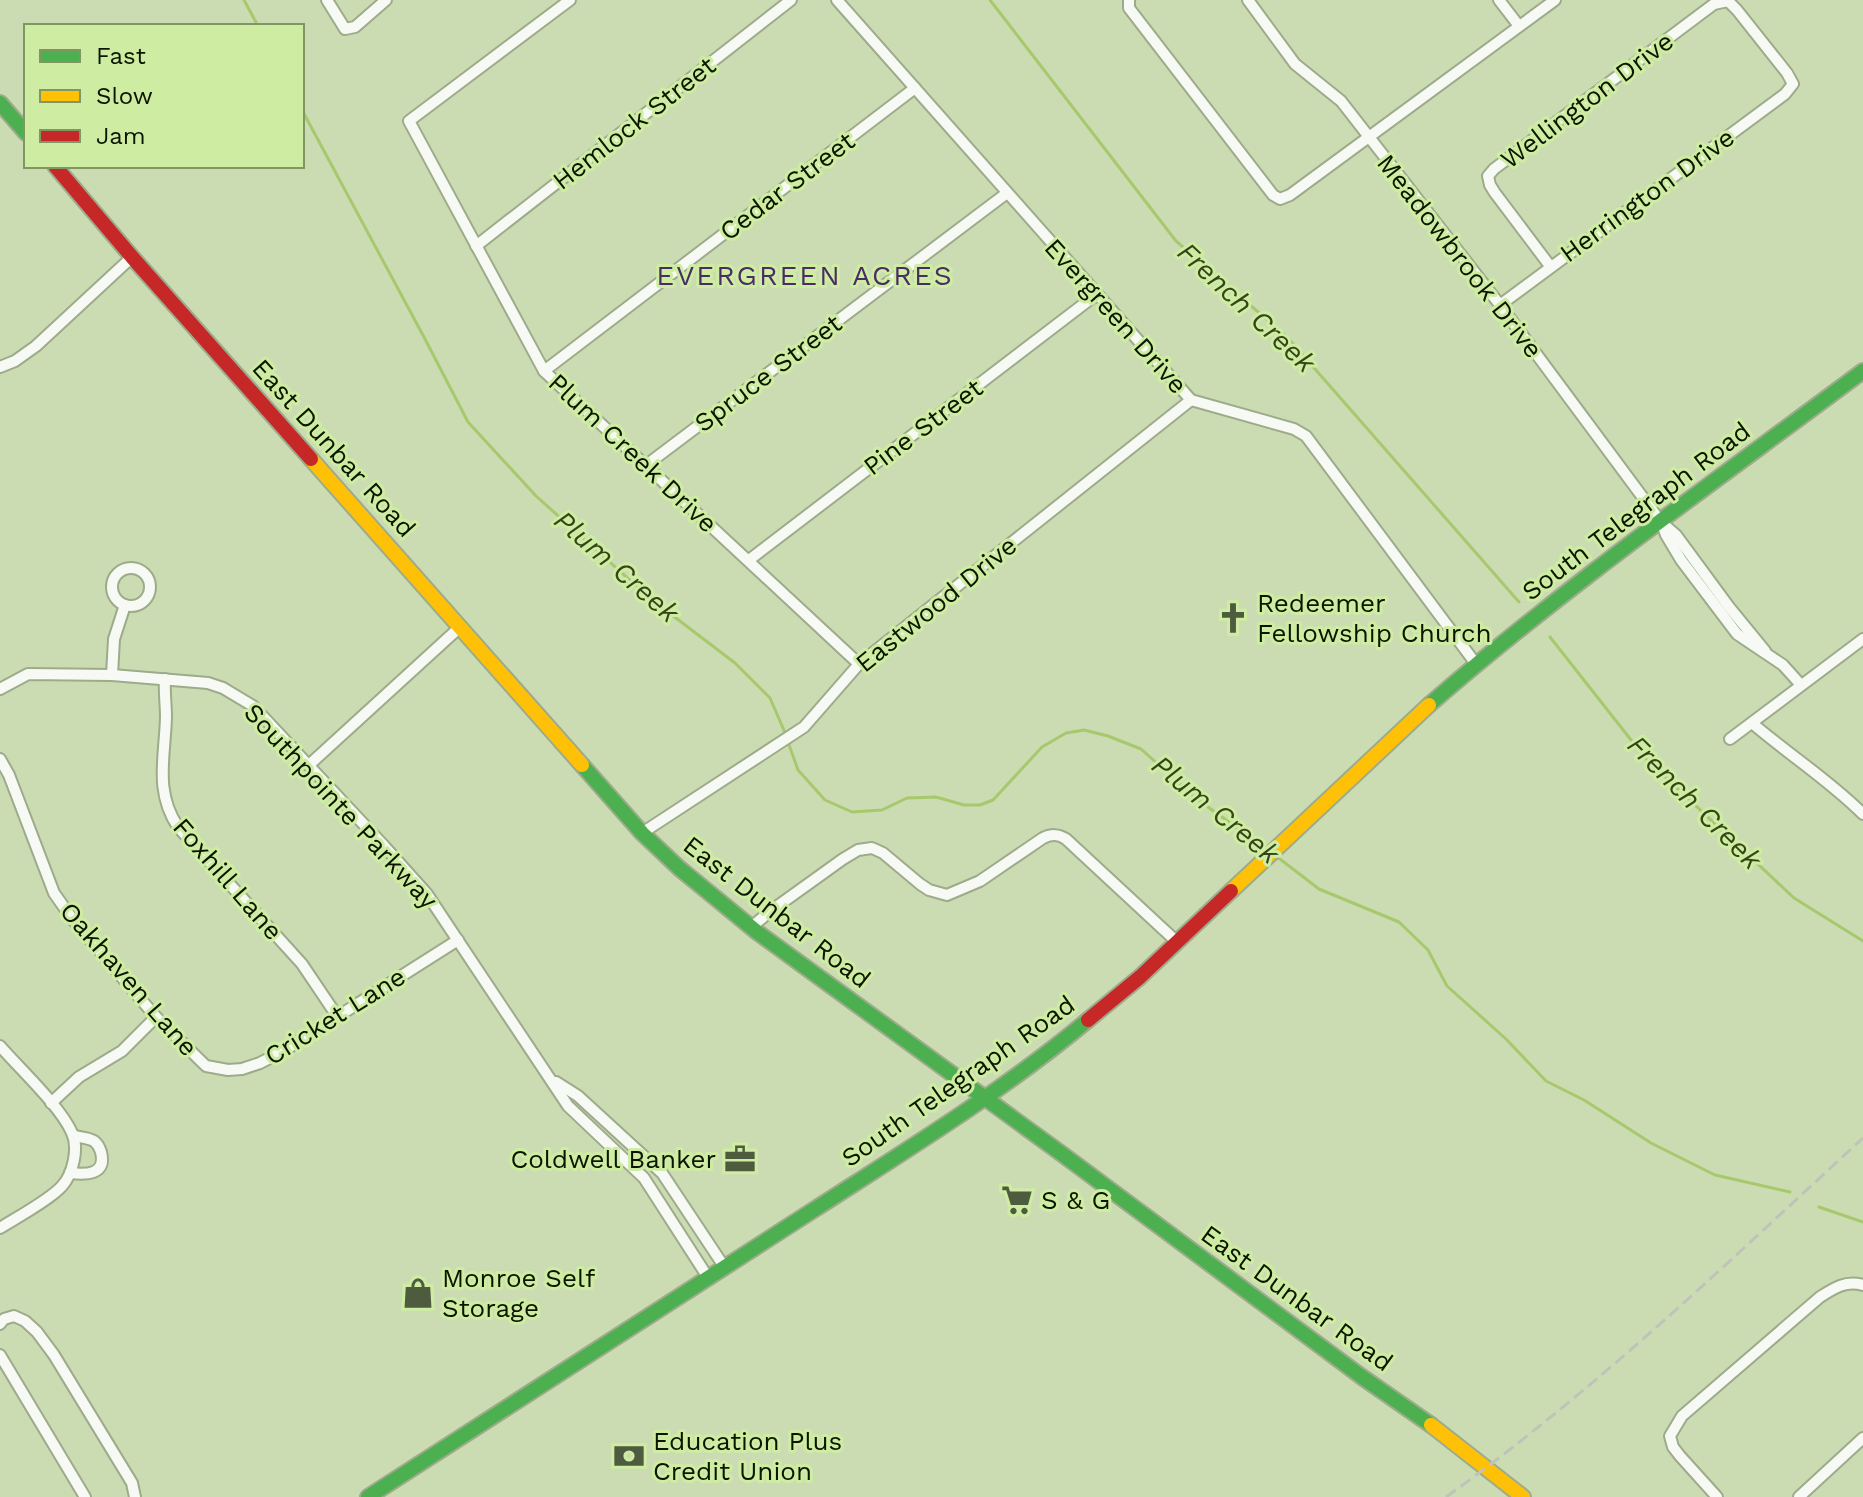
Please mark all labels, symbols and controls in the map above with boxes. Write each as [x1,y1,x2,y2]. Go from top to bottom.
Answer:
legend [24,24,304,168]
street label: Wellington Drive [1495,25,1679,175]
text: Fast [96,42,146,70]
street label: Hemlock Street [547,50,721,196]
text: Slow [96,82,153,110]
text: Jam [96,122,146,150]
street label: Herrington Drive [1554,122,1740,268]
street label: Cedar Street [714,126,860,246]
street label: Meadowbrook Drive [1371,148,1549,364]
street label: Evergreen Drive [1039,232,1193,400]
water label: French Creek [1171,235,1323,380]
district label: EVERGREEN ACRES [656,259,954,292]
street label: Spruce Street [689,308,847,438]
street label: East Dunbar Road [246,353,422,543]
street label: Plum Creek Drive [543,367,723,539]
street label: Pine Street [858,373,988,481]
street label: South Telegraph Road [1516,415,1756,607]
water label: Plum Creek [548,503,686,630]
street label: Eastwood Drive [850,530,1022,678]
place label: Redeemer Fellowship Church [1257,588,1492,648]
church icon: Redeemer Fellowship Church [1216,601,1250,635]
street label: Southpointe Parkway [238,697,444,915]
water label: French Creek [1621,728,1769,877]
water label: Plum Creek [1145,748,1287,871]
street label: Foxhill Lane [167,812,289,946]
street label: East Dunbar Road [678,830,876,994]
street label: Oakhaven Lane [54,896,204,1062]
street label: Cricket Lane [259,961,411,1071]
street label: South Telegraph Road [836,989,1080,1173]
office icon: Coldwell Banker [723,1142,757,1176]
place label: Coldwell Banker [510,1144,716,1174]
supermarket icon: S & G [1000,1183,1034,1217]
place label: S & G [1041,1185,1110,1215]
street label: East Dunbar Road [1196,1219,1398,1377]
place label: Monroe Self Storage [442,1263,595,1323]
shop icon: Monroe Self Storage [401,1276,435,1310]
place label: Education Plus Credit Union [653,1426,842,1486]
bank icon: Education Plus Credit Union [612,1439,646,1473]

